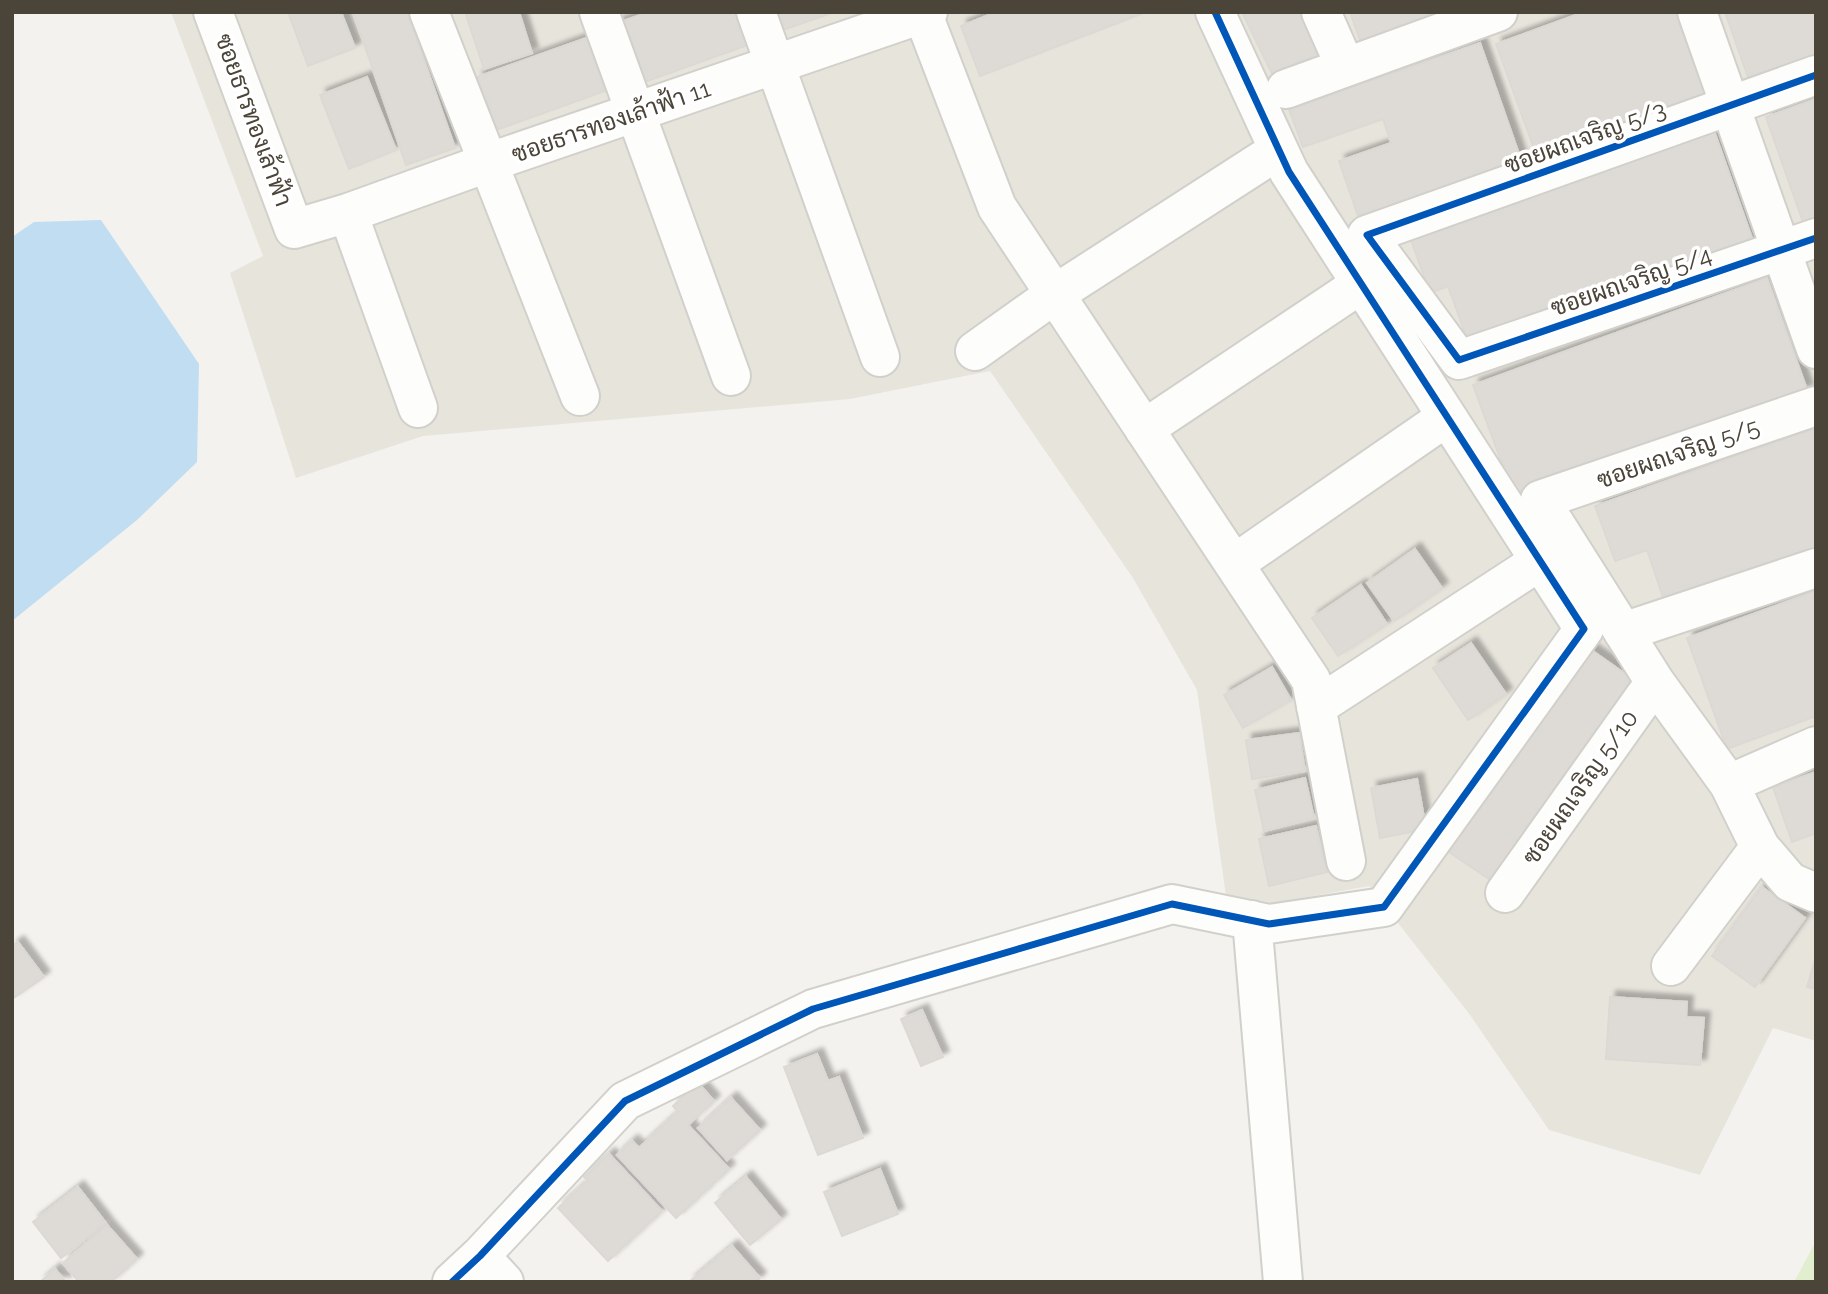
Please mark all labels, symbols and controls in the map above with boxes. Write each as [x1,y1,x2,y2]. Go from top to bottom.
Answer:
street label: ซอยธารทองเล้าฟ้า [209,30,299,210]
street label: ซอยธารทองเล้าฟ้า 11 [508,73,714,169]
street label: ซอยผถเจริญ 5/3 [1500,94,1670,180]
street label: ซอยผถเจริญ 5/4 [1547,240,1715,322]
street label: ซอยผถเจริญ 5/5 [1593,412,1763,494]
street label: ซอยผถเจริญ 5/10 [1516,704,1644,870]

